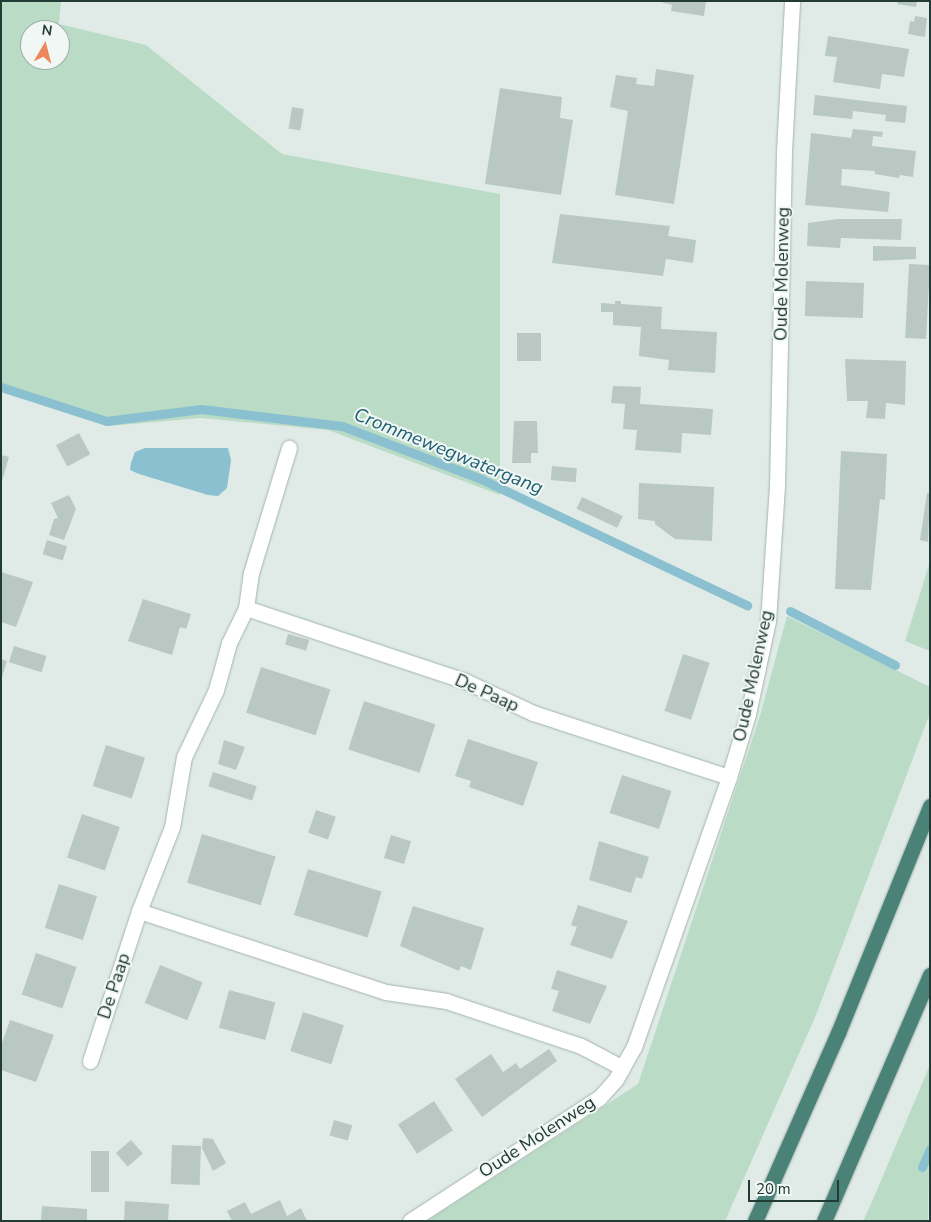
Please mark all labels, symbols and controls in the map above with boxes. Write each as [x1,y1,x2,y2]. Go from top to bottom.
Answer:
north arrow [20,20,70,70]
text: N [40,21,54,41]
street label: Oude Molenweg [770,207,794,341]
water label: Crommewegwatergang [350,404,546,500]
street label: Oude Molenweg [728,608,778,744]
street label: De Paap [452,669,522,717]
street label: De Paap [93,950,135,1022]
street label: Oude Molenweg [475,1091,599,1183]
scale bar [751,1170,842,1202]
text: 20 m [756,1179,791,1199]

